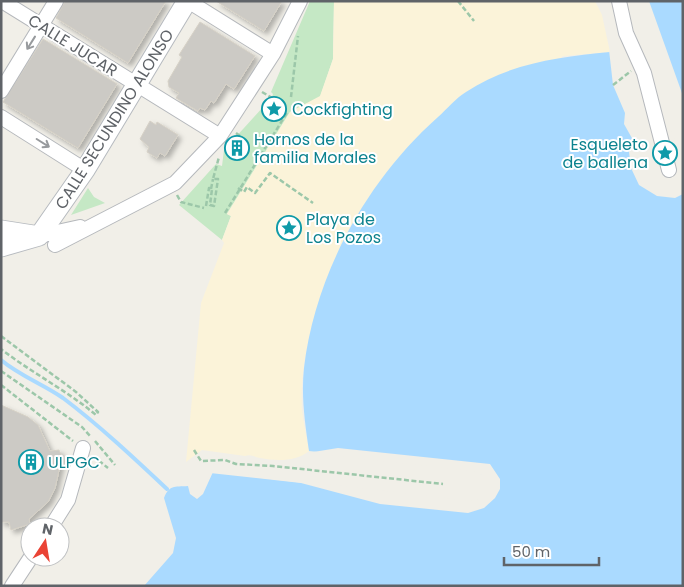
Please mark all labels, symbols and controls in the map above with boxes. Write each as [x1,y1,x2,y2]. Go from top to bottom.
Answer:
street label: CALLE JUCAR [24,9,122,82]
street label: CALLE SECUNDINO ALONSO [49,25,179,214]
one-way arrow [25,35,35,49]
place icon: Сockfighting [261,96,287,122]
place label: Сockfighting [292,98,393,121]
place label: Hornos de la familia Morales [254,128,376,169]
place label: Esqueleto de ballena [563,133,648,174]
building icon: Hornos de la familia Morales [224,135,250,161]
one-way arrow [35,139,49,149]
place icon: Esqueleto de ballena [652,140,678,166]
place label: Playa de Los Pozos [306,208,381,249]
place icon: Playa de Los Pozos [276,215,302,241]
building icon: ULPGC [18,449,44,475]
place label: ULPGC [48,451,100,474]
north arrow [20,517,70,567]
text: N [40,518,55,540]
scale bar [504,534,599,566]
text: 50 m [512,541,550,562]

